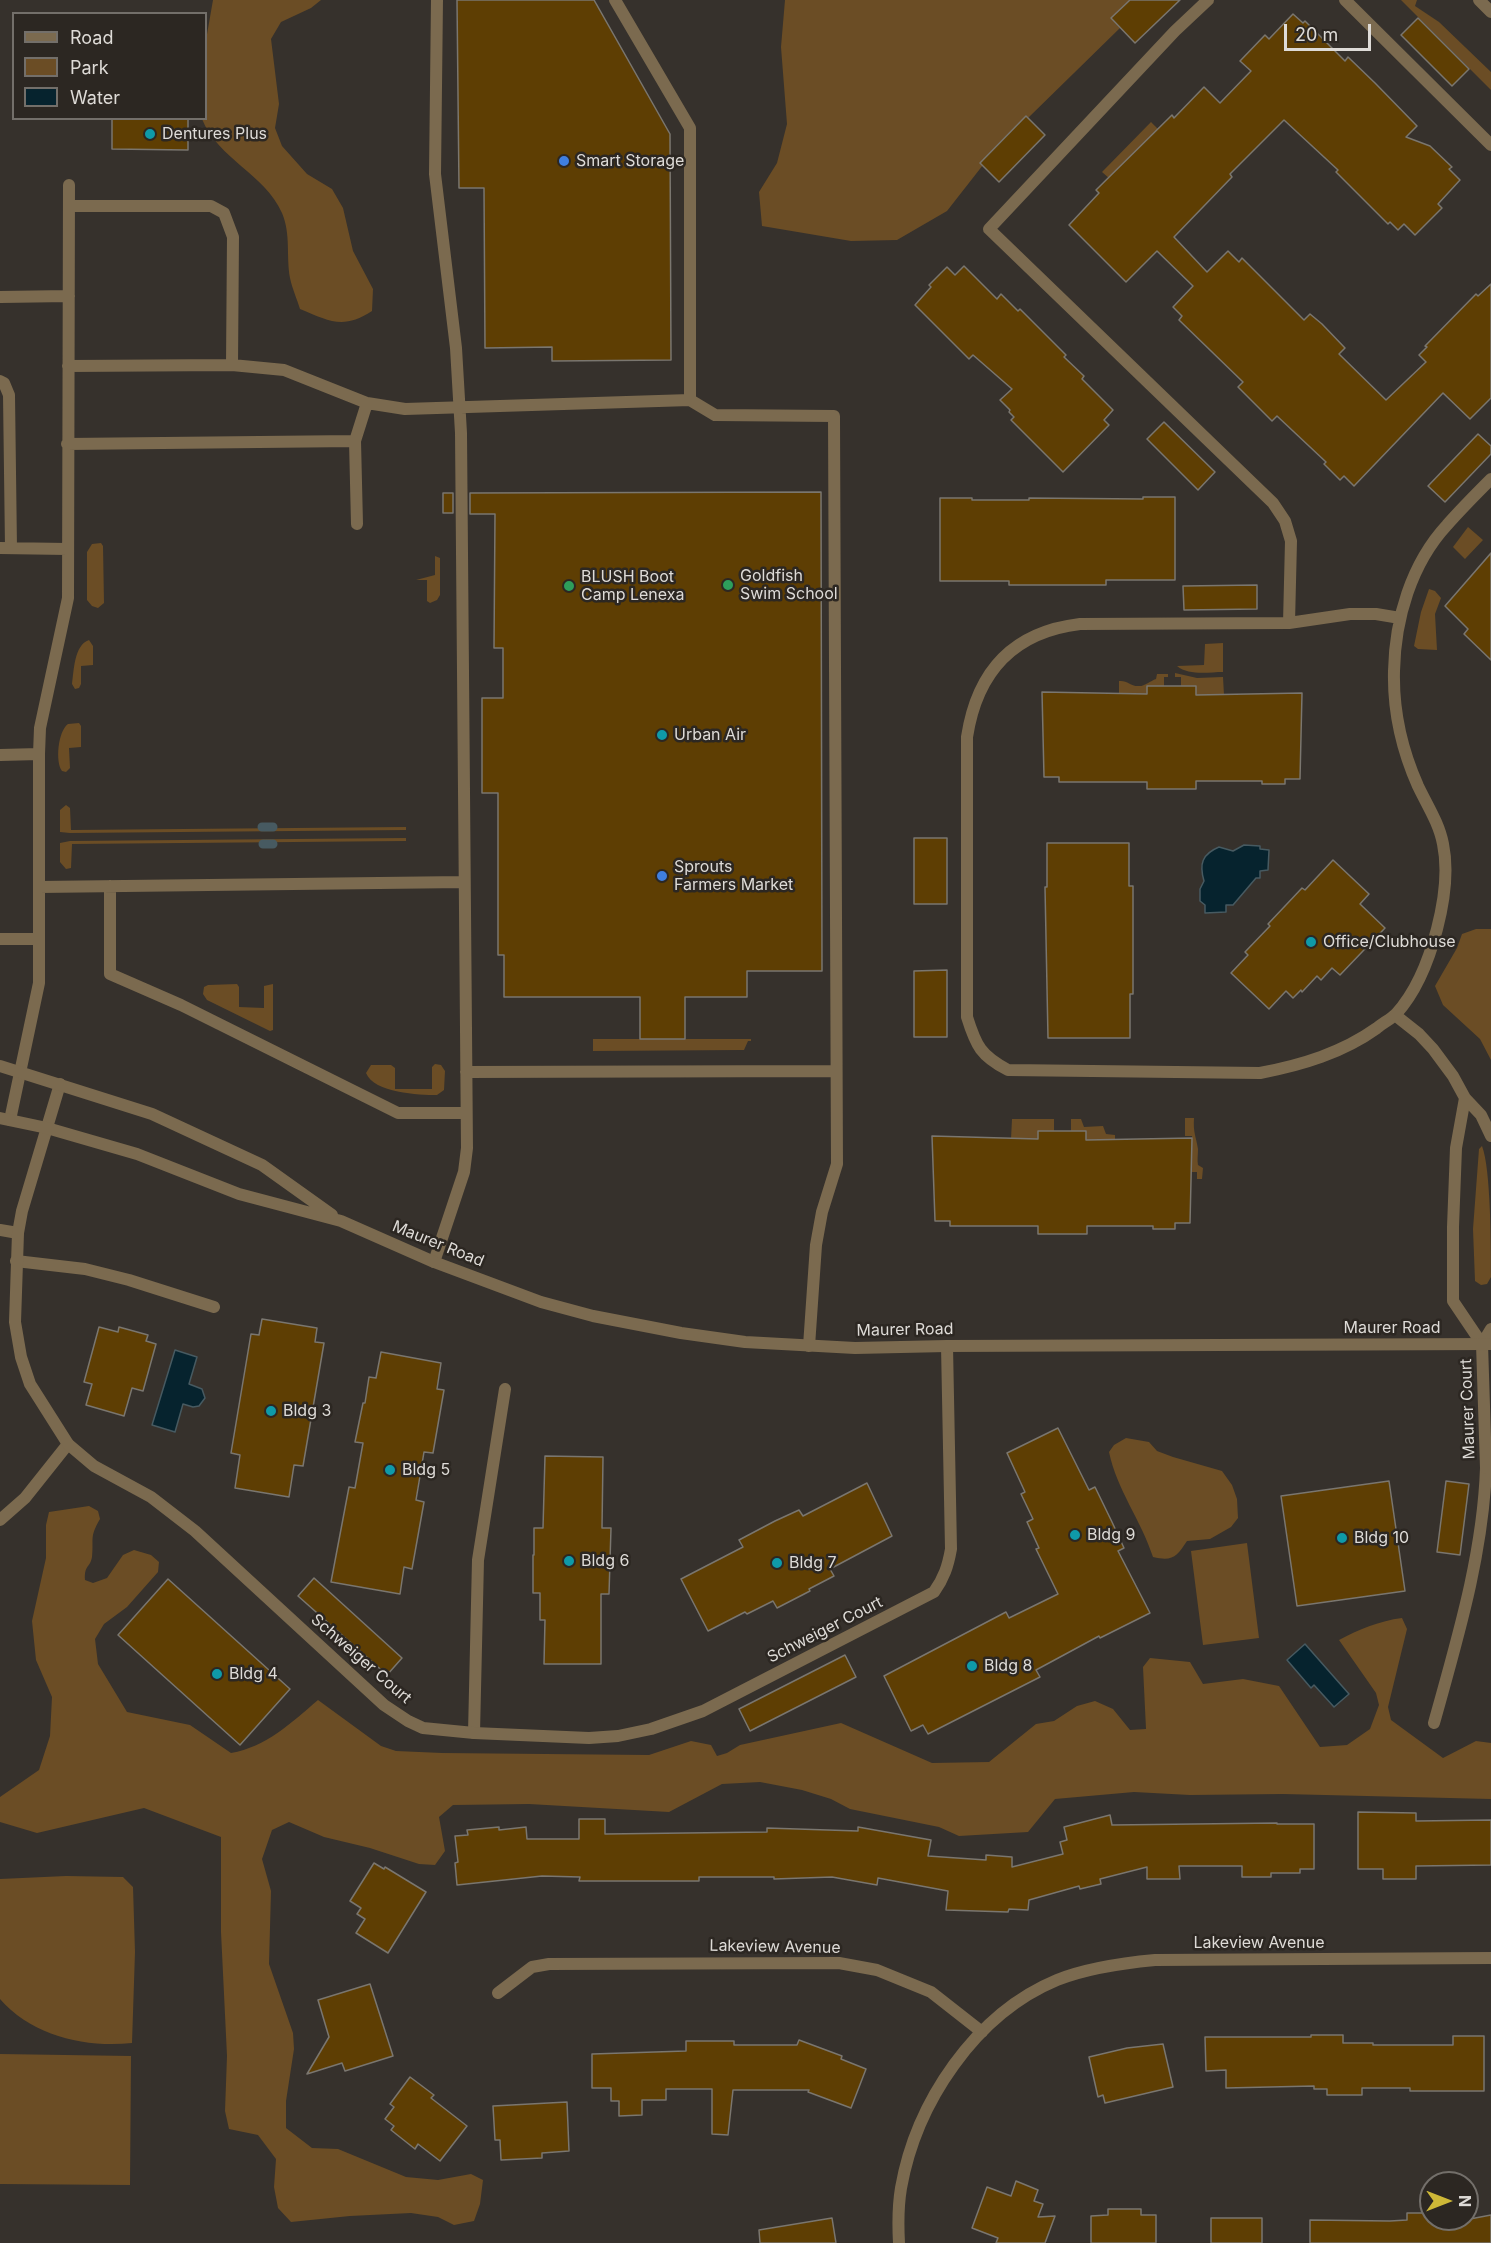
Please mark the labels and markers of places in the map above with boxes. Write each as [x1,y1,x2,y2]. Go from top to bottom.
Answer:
place label: Dentures Plus [162,124,267,144]
marker: Dentures Plus [143,127,157,141]
place label: Smart Storage [576,151,684,171]
marker: Smart Storage [557,154,571,168]
place label: Goldfish Swim School [740,566,838,604]
place label: BLUSH Boot Camp Lenexa [581,567,684,605]
marker: Goldfish Swim School [721,578,735,592]
marker: BLUSH Boot Camp Lenexa [562,579,576,593]
place label: Urban Air [674,725,746,745]
marker: Urban Air [655,728,669,742]
place label: Sprouts Farmers Market [674,857,793,895]
marker: Sprouts Farmers Market [655,869,669,883]
place label: Office/Clubhouse [1323,932,1456,952]
marker: Office/Clubhouse [1304,935,1318,949]
place label: Bldg 3 [283,1401,331,1421]
marker: Bldg 3 [264,1404,278,1418]
place label: Bldg 5 [402,1460,450,1480]
marker: Bldg 5 [383,1463,397,1477]
place label: Bldg 9 [1087,1525,1135,1545]
marker: Bldg 9 [1068,1528,1082,1542]
place label: Bldg 10 [1354,1528,1409,1548]
marker: Bldg 10 [1335,1531,1349,1545]
place label: Bldg 6 [581,1551,629,1571]
place label: Bldg 7 [789,1553,837,1573]
marker: Bldg 6 [562,1554,576,1568]
marker: Bldg 7 [770,1556,784,1570]
place label: Bldg 8 [984,1656,1032,1676]
marker: Bldg 8 [965,1659,979,1673]
place label: Bldg 4 [229,1664,278,1684]
marker: Bldg 4 [210,1667,224,1681]

